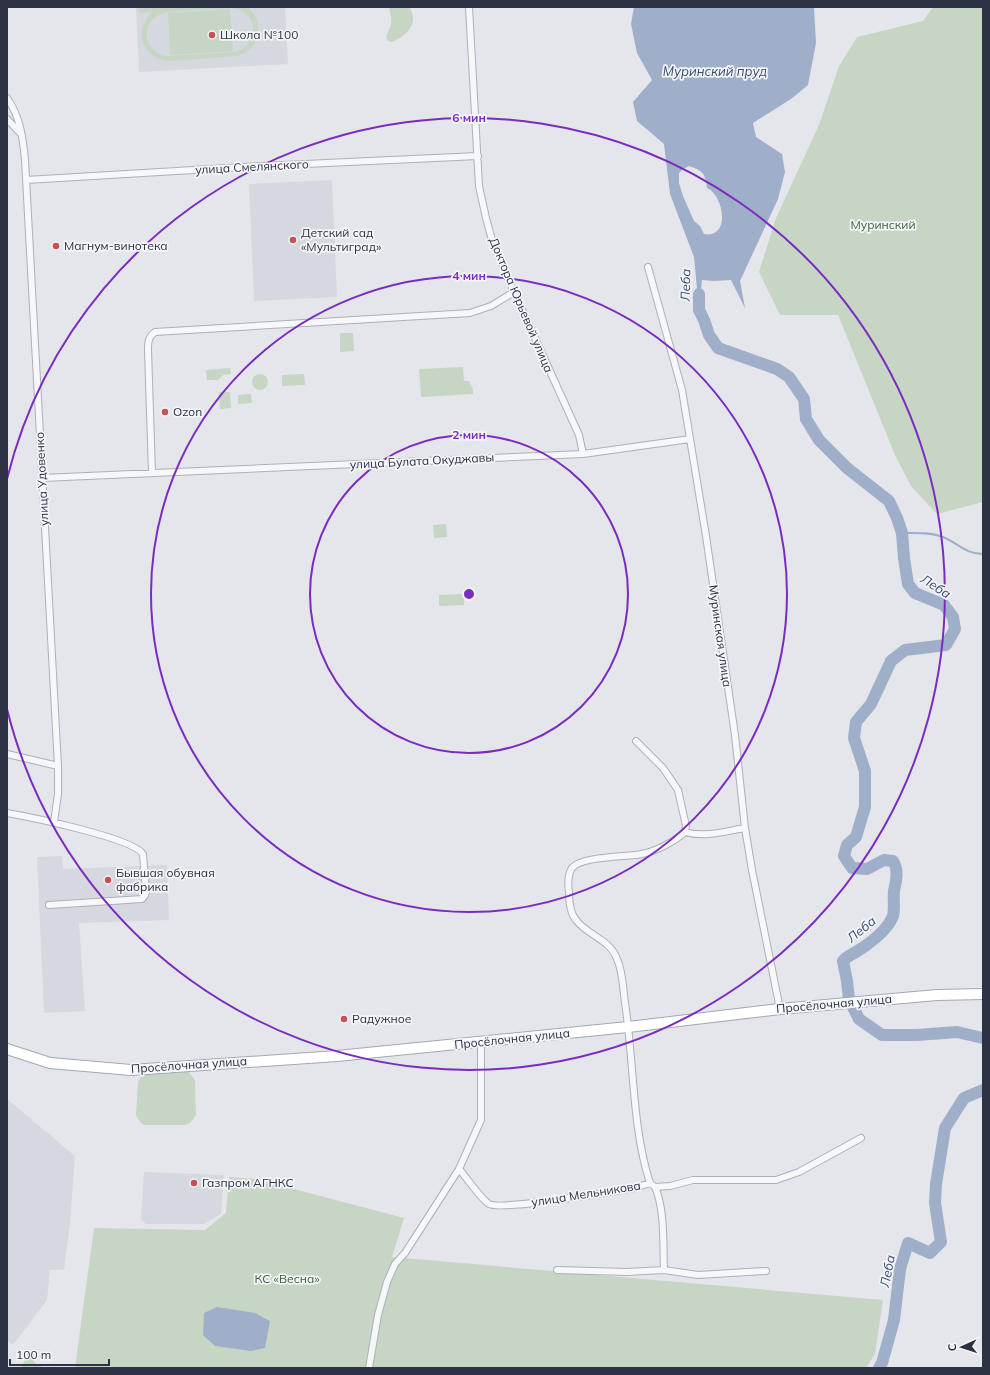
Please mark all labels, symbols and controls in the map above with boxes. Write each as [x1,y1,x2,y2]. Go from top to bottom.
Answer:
place label: Школа №100 [220,27,298,42]
marker: Школа №100 [207,30,217,40]
water label: Муринский пруд [663,63,767,79]
text: 6 мин [452,110,486,125]
street label: улица Смелянского [195,156,309,177]
park label: Муринский [850,217,916,232]
place label: Детский сад «Мультиград» [301,225,382,254]
marker: Детский сад «Мультиград» [288,235,298,245]
street label: Доктора Юрьевой улица [486,235,557,375]
place label: Магнум-винотека [64,238,168,253]
marker: Магнум-винотека [51,241,61,251]
text: 4 мин [452,268,486,283]
water label: Леба [677,268,693,302]
place label: Ozon [173,404,202,419]
marker: Ozon [160,407,170,417]
text: 2 мин [452,427,486,442]
street label: улица Удовенко [32,432,51,526]
street label: улица Булата Окуджавы [349,449,495,472]
water label: Леба [917,570,954,601]
street label: Муринская улица [706,584,735,688]
centre of rings [462,587,476,601]
place label: Бывшая обувная фабрика [116,865,215,894]
marker: Бывшая обувная фабрика [103,875,113,885]
water label: Леба [843,912,879,946]
street label: Просёлочная улица [775,991,892,1016]
place label: Радужное [352,1011,412,1026]
marker: Радужное [339,1014,349,1024]
street label: Просёлочная улица [453,1025,570,1052]
street label: Просёлочная улица [131,1053,247,1076]
place label: Газпром АГНКС [202,1175,294,1190]
street label: улица Мельникова [530,1177,642,1210]
marker: Газпром АГНКС [189,1178,199,1188]
water label: Леба [876,1253,898,1290]
park label: КС «Весна» [254,1271,320,1286]
north arrow [942,1327,982,1367]
scale bar [10,1341,109,1367]
text: С [945,1343,959,1352]
text: 100 m [16,1347,51,1362]

